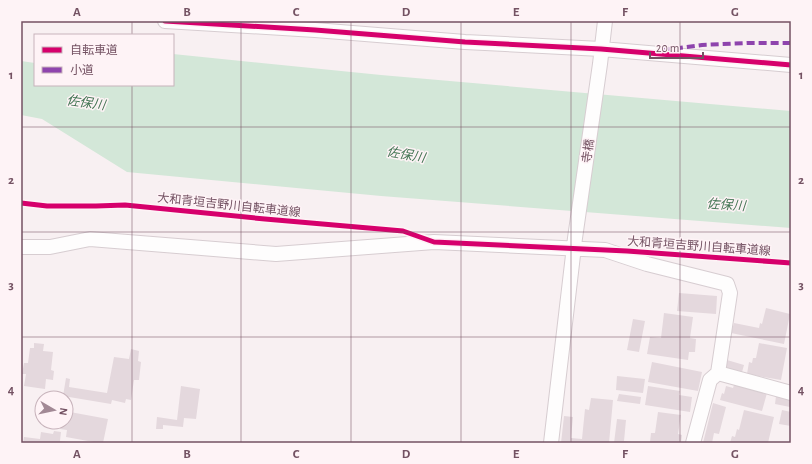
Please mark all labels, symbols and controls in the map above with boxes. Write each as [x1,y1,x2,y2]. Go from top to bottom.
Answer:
text: A [73,6,81,19]
text: B [183,6,191,19]
text: C [293,6,300,19]
text: D [402,6,411,19]
text: E [513,6,520,19]
text: F [622,6,629,19]
text: G [731,6,739,19]
legend [34,34,174,86]
scale bar [650,34,703,60]
text: 20 m [656,42,679,54]
text: 自転車道 [70,43,118,56]
text: 小道 [70,63,94,76]
text: 1 [9,69,13,82]
text: 1 [799,69,803,82]
water label: 佐保川 [66,93,108,113]
street label: 寺橋 [579,138,596,164]
water label: 佐保川 [385,145,428,166]
text: 2 [8,174,14,187]
text: 2 [798,174,804,187]
street label: 大和青垣吉野川自転車道線 [157,191,301,218]
water label: 佐保川 [706,197,748,213]
street label: 大和青垣吉野川自転車道線 [627,234,771,257]
text: 3 [8,279,14,292]
text: 3 [798,279,804,292]
text: 4 [8,384,15,397]
text: 4 [798,384,805,397]
north arrow [34,390,74,430]
text: N [57,407,69,416]
text: A [73,448,81,461]
text: B [183,448,191,461]
text: C [293,448,300,461]
text: D [402,448,411,461]
text: E [513,448,520,461]
text: F [622,448,629,461]
text: G [731,448,739,461]

